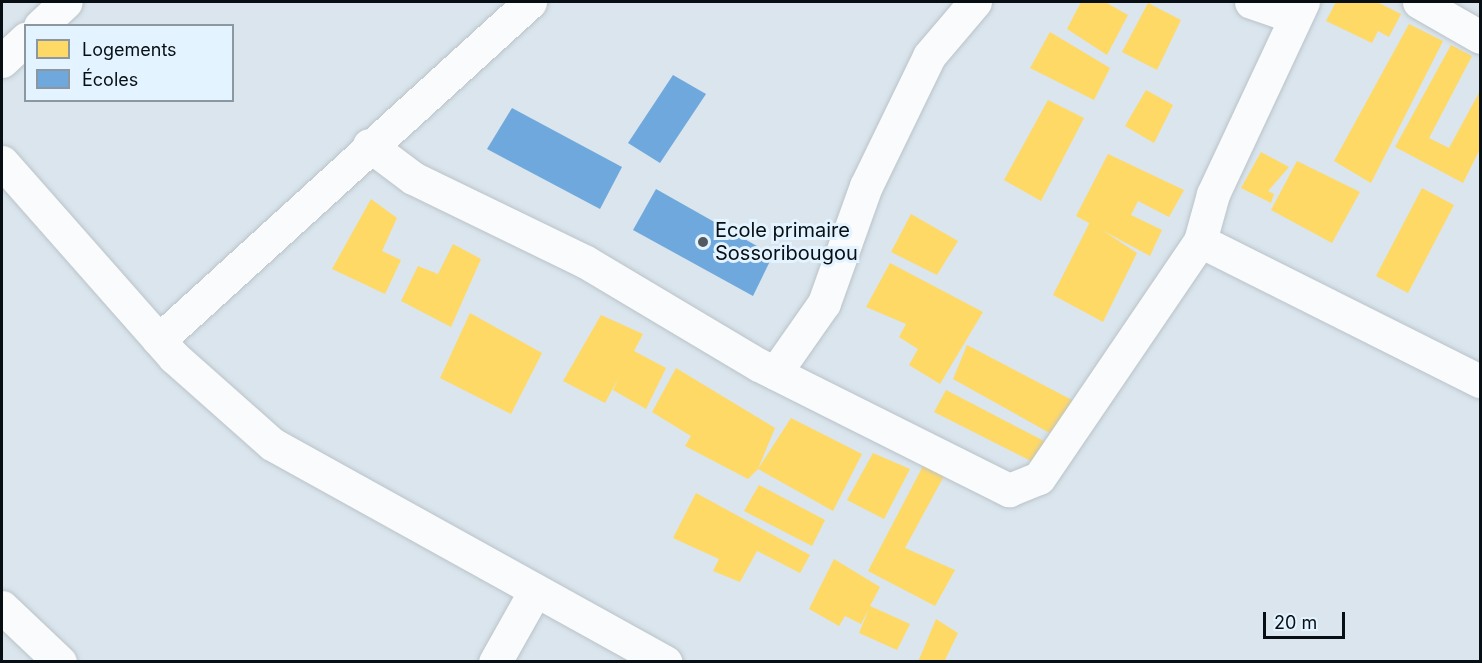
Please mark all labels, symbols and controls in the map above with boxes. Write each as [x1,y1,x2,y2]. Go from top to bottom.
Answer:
legend [24,24,234,102]
text: Logements [82,39,177,60]
text: Écoles [82,69,138,90]
place label: Ecole primaire Sossoribougou [715,219,858,266]
marker: Ecole primaire Sossoribougou [696,235,710,249]
scale bar [1266,600,1348,638]
text: 20 m [1274,612,1317,633]

